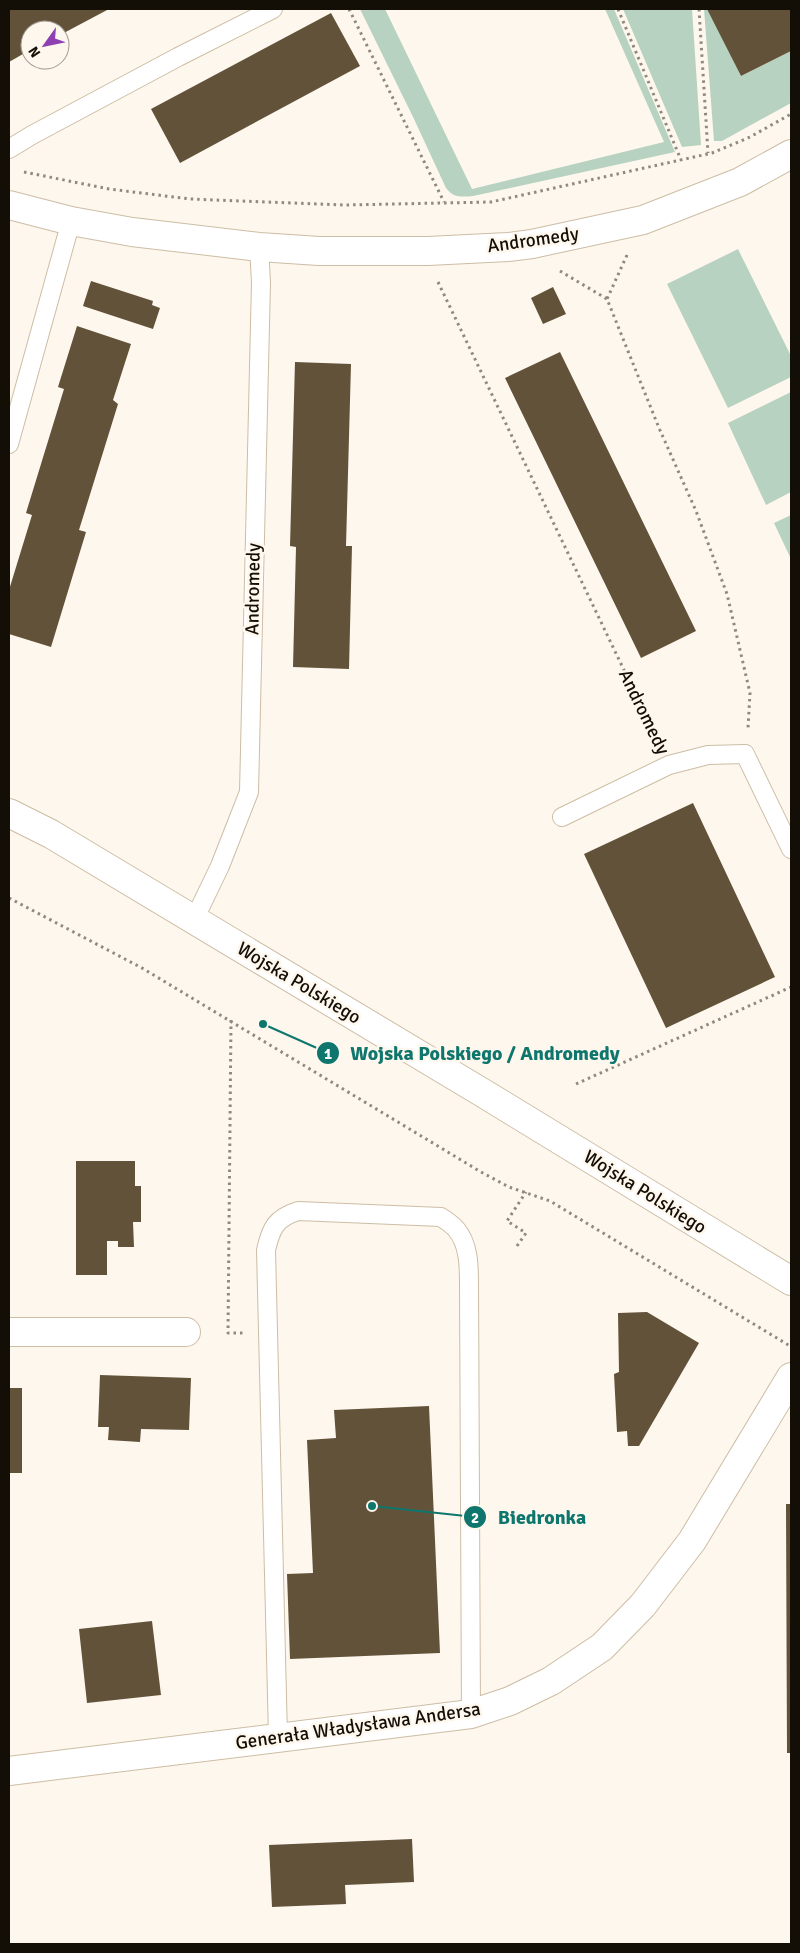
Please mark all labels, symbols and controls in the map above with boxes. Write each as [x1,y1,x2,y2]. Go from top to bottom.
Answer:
north arrow [20,20,70,70]
text: N [25,43,44,61]
street label: Andromedy [486,222,580,258]
street label: Andromedy [240,543,266,635]
street label: Andromedy [613,665,675,759]
street label: Wojska Polskiego [233,937,365,1029]
callout: Wojska Polskiego / Andromedy [315,1036,629,1071]
text: Wojska Polskiego / Andromedy [350,1041,620,1066]
text: 1 [324,1045,332,1063]
street label: Wojska Polskiego [579,1145,711,1239]
callout: Biedronka [462,1500,596,1535]
text: Biedronka [498,1505,586,1530]
text: 2 [471,1509,479,1527]
street label: Generała Władysława Andersa [234,1697,482,1755]

